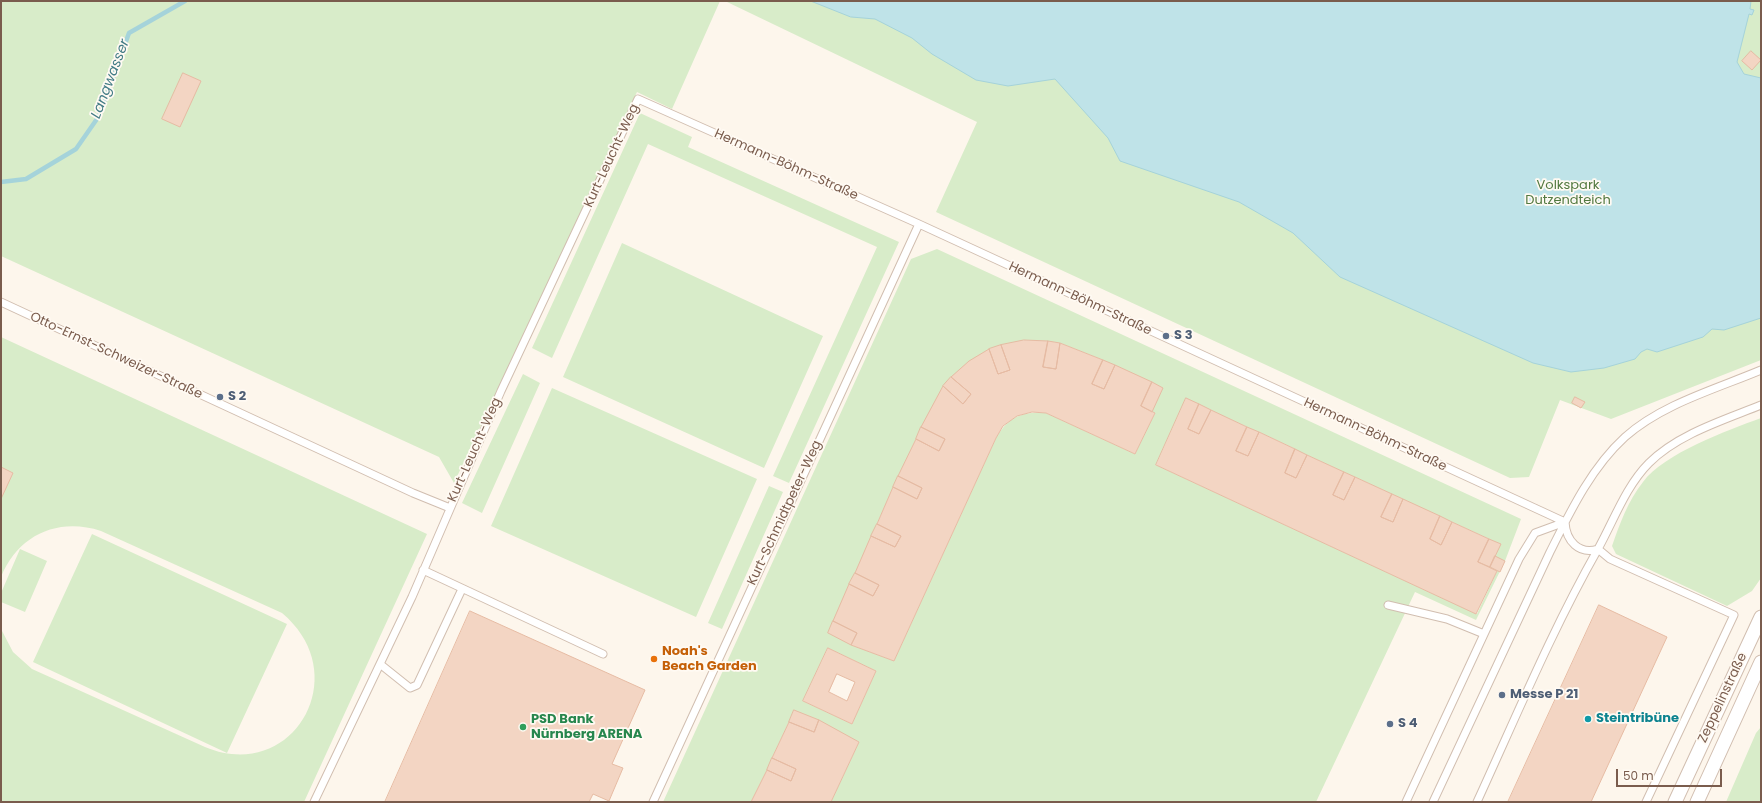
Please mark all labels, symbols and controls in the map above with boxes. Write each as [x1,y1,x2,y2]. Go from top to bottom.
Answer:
water label: Langwasser [88,37,134,121]
street label: Kurt-Leucht-Weg [581,102,643,210]
street label: Hermann-Böhm-Straße [712,126,860,204]
park label: Volkspark Dutzendteich [1525,178,1611,209]
street label: Hermann-Böhm-Straße [1006,259,1154,339]
street label: Otto-Ernst-Schweizer-Straße [27,309,205,403]
place label: S 3 [1174,328,1193,344]
marker: S 3 [1161,331,1171,341]
place label: S 2 [228,389,246,405]
marker: S 2 [215,392,225,402]
street label: Kurt-Leucht-Weg [445,395,505,505]
street label: Hermann-Böhm-Straße [1301,395,1449,475]
street label: Kurt-Schmidtpeter-Weg [745,438,825,588]
place label: Noah's Beach Garden [662,644,757,675]
street label: Zeppelinstraße [1695,651,1751,745]
marker: Noah's Beach Garden [649,654,659,664]
place label: Messe P 21 [1510,687,1578,703]
marker: Messe P 21 [1497,690,1507,700]
place label: Steintribüne [1596,711,1679,727]
place label: PSD Bank Nürnberg ARENA [531,712,642,743]
marker: Steintribüne [1583,714,1593,724]
place label: S 4 [1398,716,1418,732]
marker: S 4 [1385,719,1395,729]
marker: PSD Bank Nürnberg ARENA [518,722,528,732]
scale bar [1618,761,1724,787]
text: 50 m [1623,767,1654,784]

